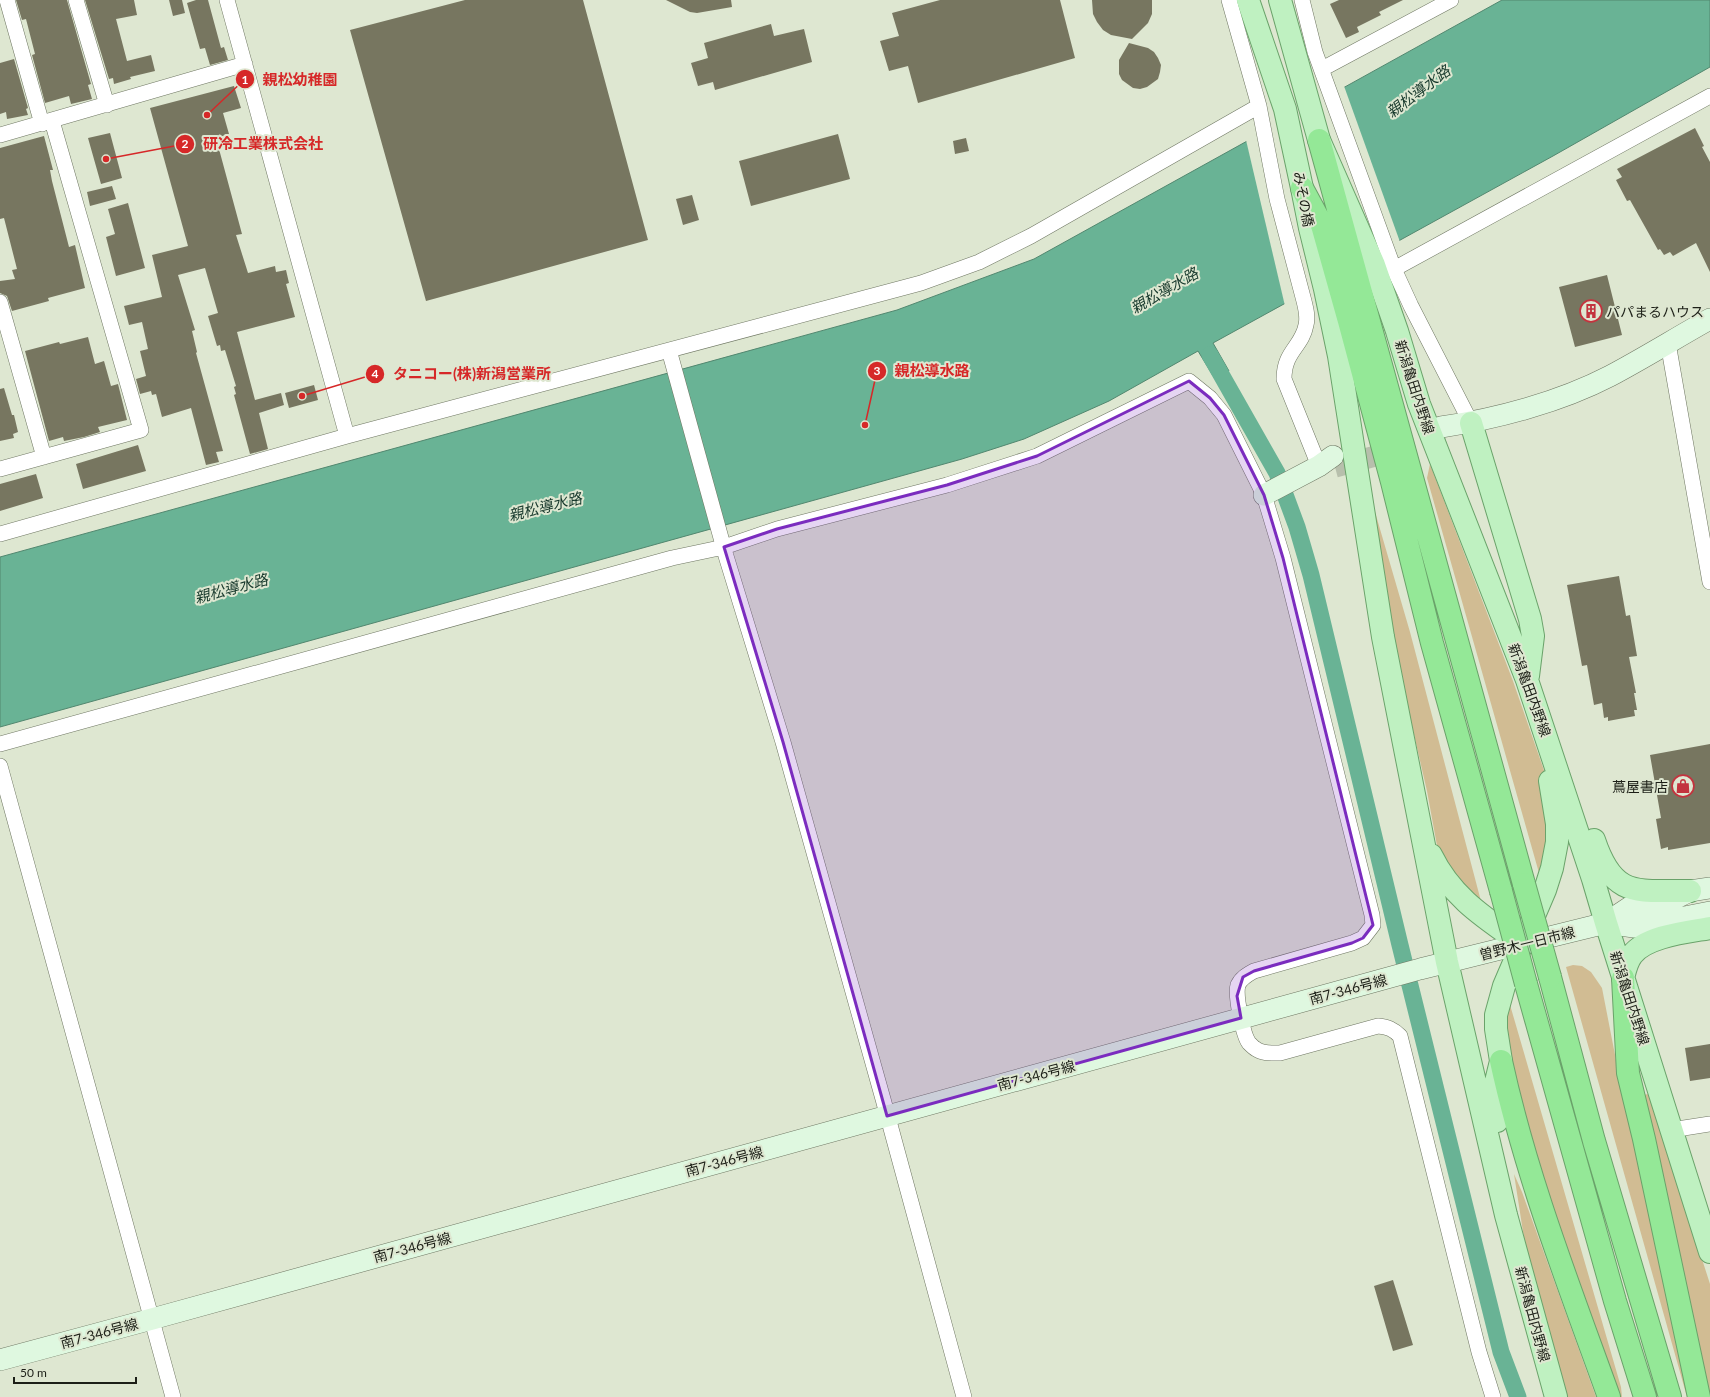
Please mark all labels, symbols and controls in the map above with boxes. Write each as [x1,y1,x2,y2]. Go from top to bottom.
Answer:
water label: 親松導水路 [1383,60,1455,121]
callout: 親松幼稚園 [235,66,346,93]
text: 親松幼稚園 [262,70,338,88]
text: 1 [242,72,249,87]
callout: 研冷工業株式会社 [175,130,331,157]
text: 研冷工業株式会社 [203,134,323,152]
text: 2 [182,136,189,151]
street label: みその橋 [1290,170,1318,228]
water label: 親松導水路 [1127,262,1203,317]
building icon: パパまるハウス [1578,298,1604,324]
place label: パパまるハウス [1606,303,1704,320]
street label: 新潟亀田内野線 [1392,338,1438,436]
callout: 親松導水路 [867,358,978,385]
callout: タニコー(株)新潟営業所 [365,360,559,387]
text: 親松導水路 [894,361,970,379]
text: 3 [874,363,881,378]
text: タニコー(株)新潟営業所 [393,364,551,382]
text: 4 [372,366,379,381]
water label: 親松導水路 [506,488,585,524]
water label: 親松導水路 [192,569,271,606]
street label: 新潟亀田内野線 [1505,641,1555,739]
shop icon: 蔦屋書店 [1670,773,1696,799]
place label: 蔦屋書店 [1612,778,1668,795]
street label: 曽野木一日市線 [1477,923,1577,963]
street label: 新潟亀田内野線 [1607,949,1653,1047]
street label: 南7-346号線 [1307,970,1389,1008]
street label: 南7-346号線 [995,1056,1077,1094]
street label: 南7-346号線 [683,1142,765,1180]
street label: 南7-346号線 [371,1228,453,1266]
street label: 新潟亀田内野線 [1512,1264,1554,1364]
street label: 南7-346号線 [58,1314,140,1352]
scale bar [14,1359,136,1385]
text: 50 m [20,1365,47,1380]

